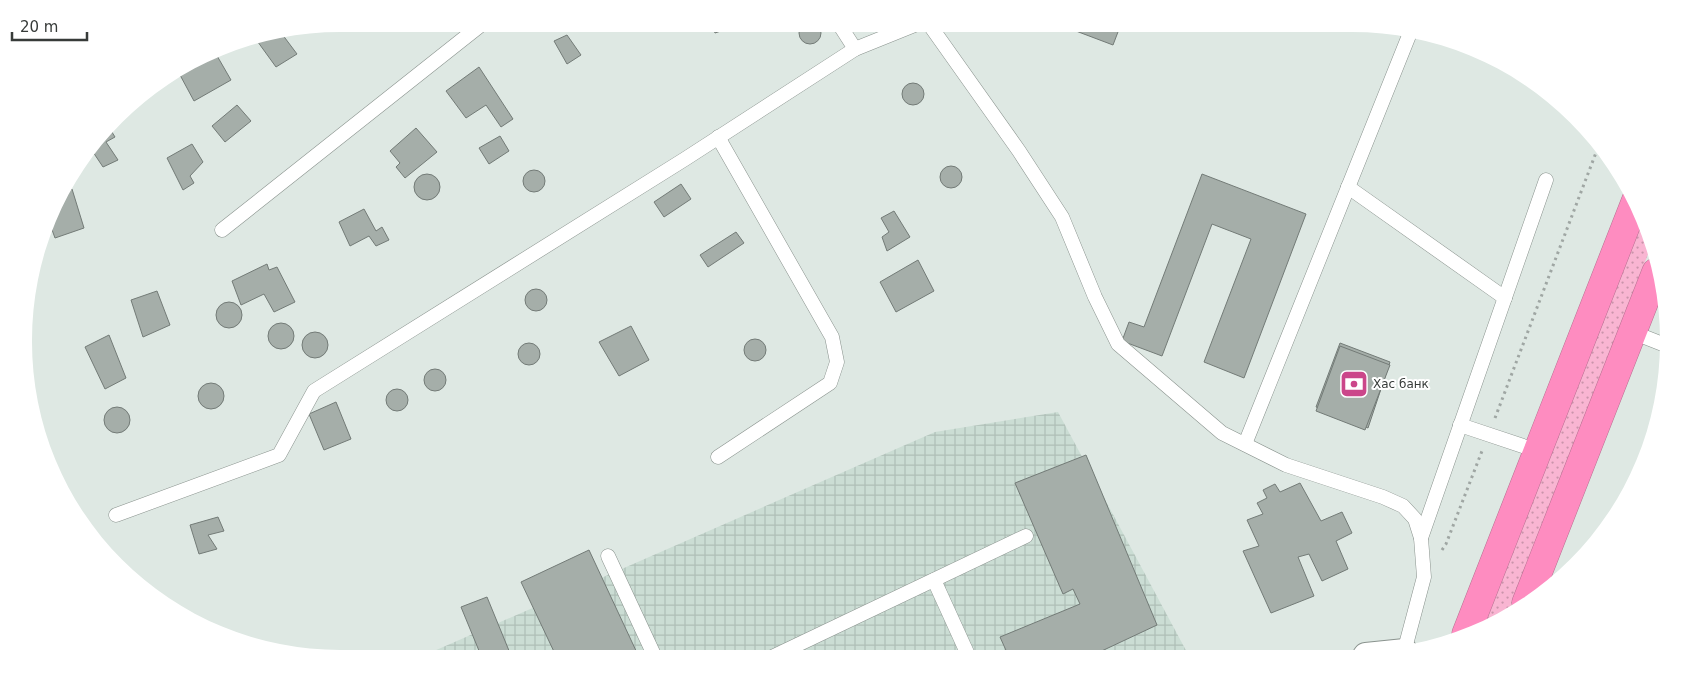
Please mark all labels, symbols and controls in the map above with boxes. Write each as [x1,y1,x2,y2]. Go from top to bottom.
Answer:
scale bar [12,10,88,42]
text: 20 m [20,18,58,36]
bank icon: Хас банк [1339,369,1369,399]
place label: Хас банк [1373,377,1429,391]

